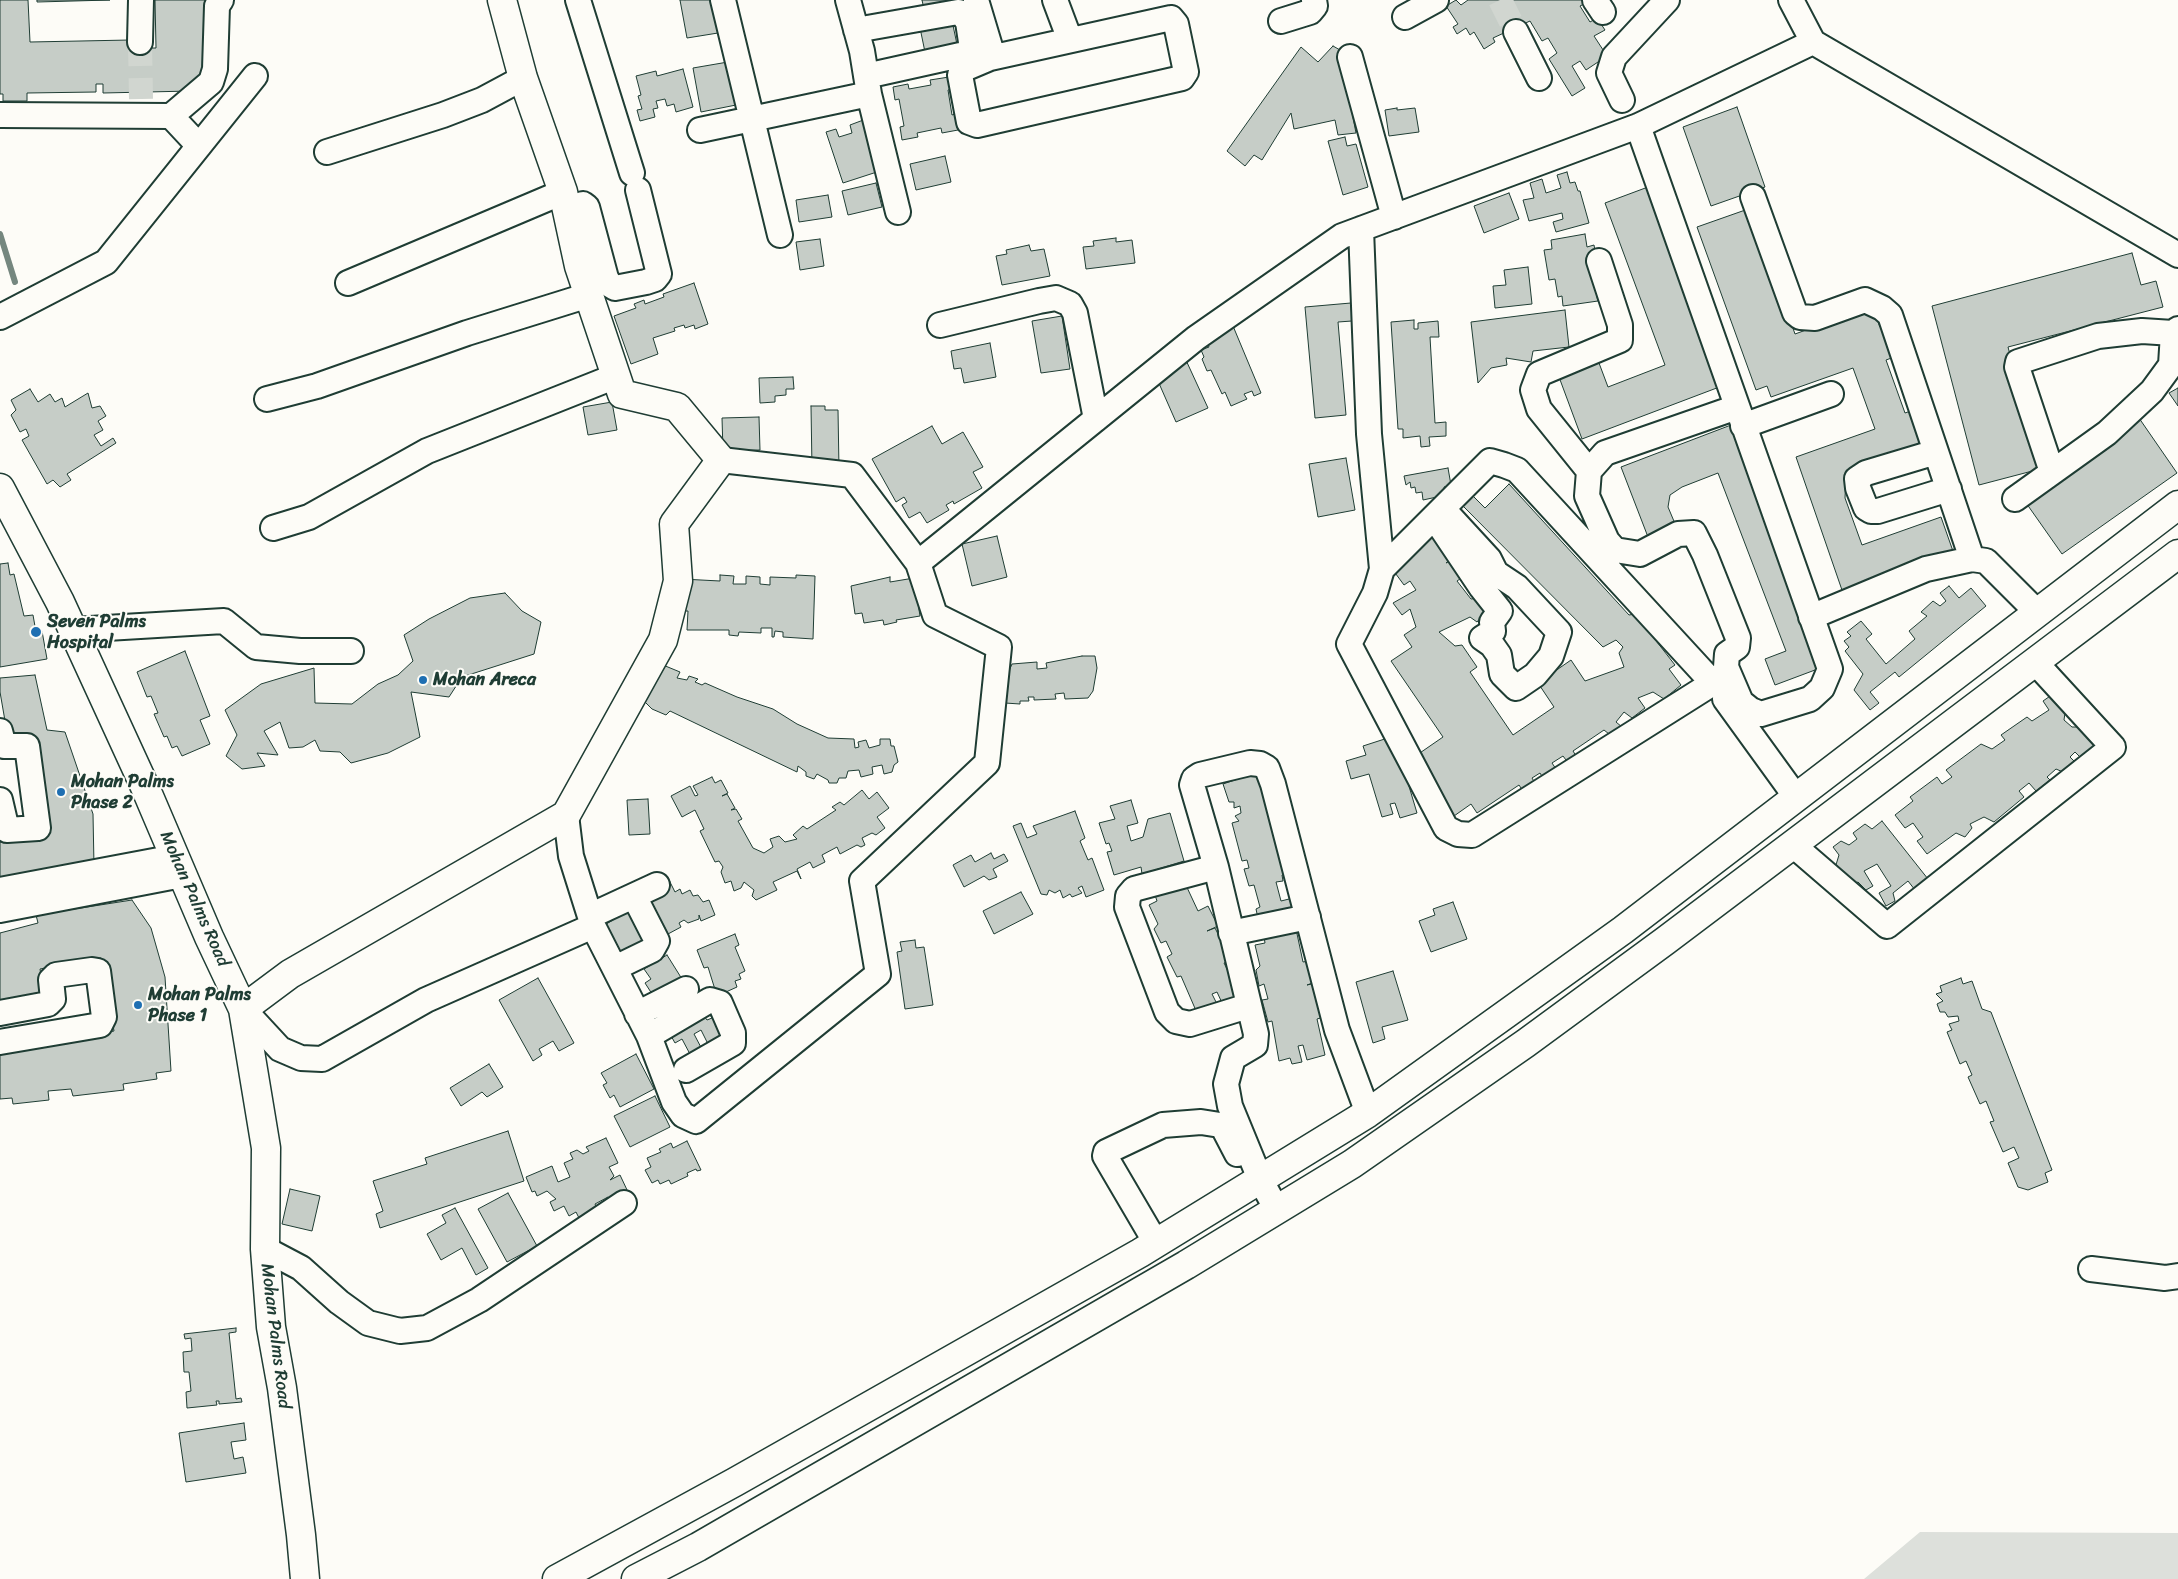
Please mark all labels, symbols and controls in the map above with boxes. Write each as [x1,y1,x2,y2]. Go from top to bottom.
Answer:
place label: Seven Palms Hospital [47,611,146,654]
marker: Seven Palms Hospital [29,625,43,639]
place label: Mohan Areca [433,669,536,691]
marker: Mohan Areca [417,674,429,686]
place label: Mohan Palms Phase 2 [71,771,174,814]
marker: Mohan Palms Phase 2 [55,786,67,798]
street label: Mohan Palms Road [154,828,234,970]
place label: Mohan Palms Phase 1 [148,984,251,1026]
marker: Mohan Palms Phase 1 [132,999,144,1011]
street label: Mohan Palms Road [255,1262,295,1410]

